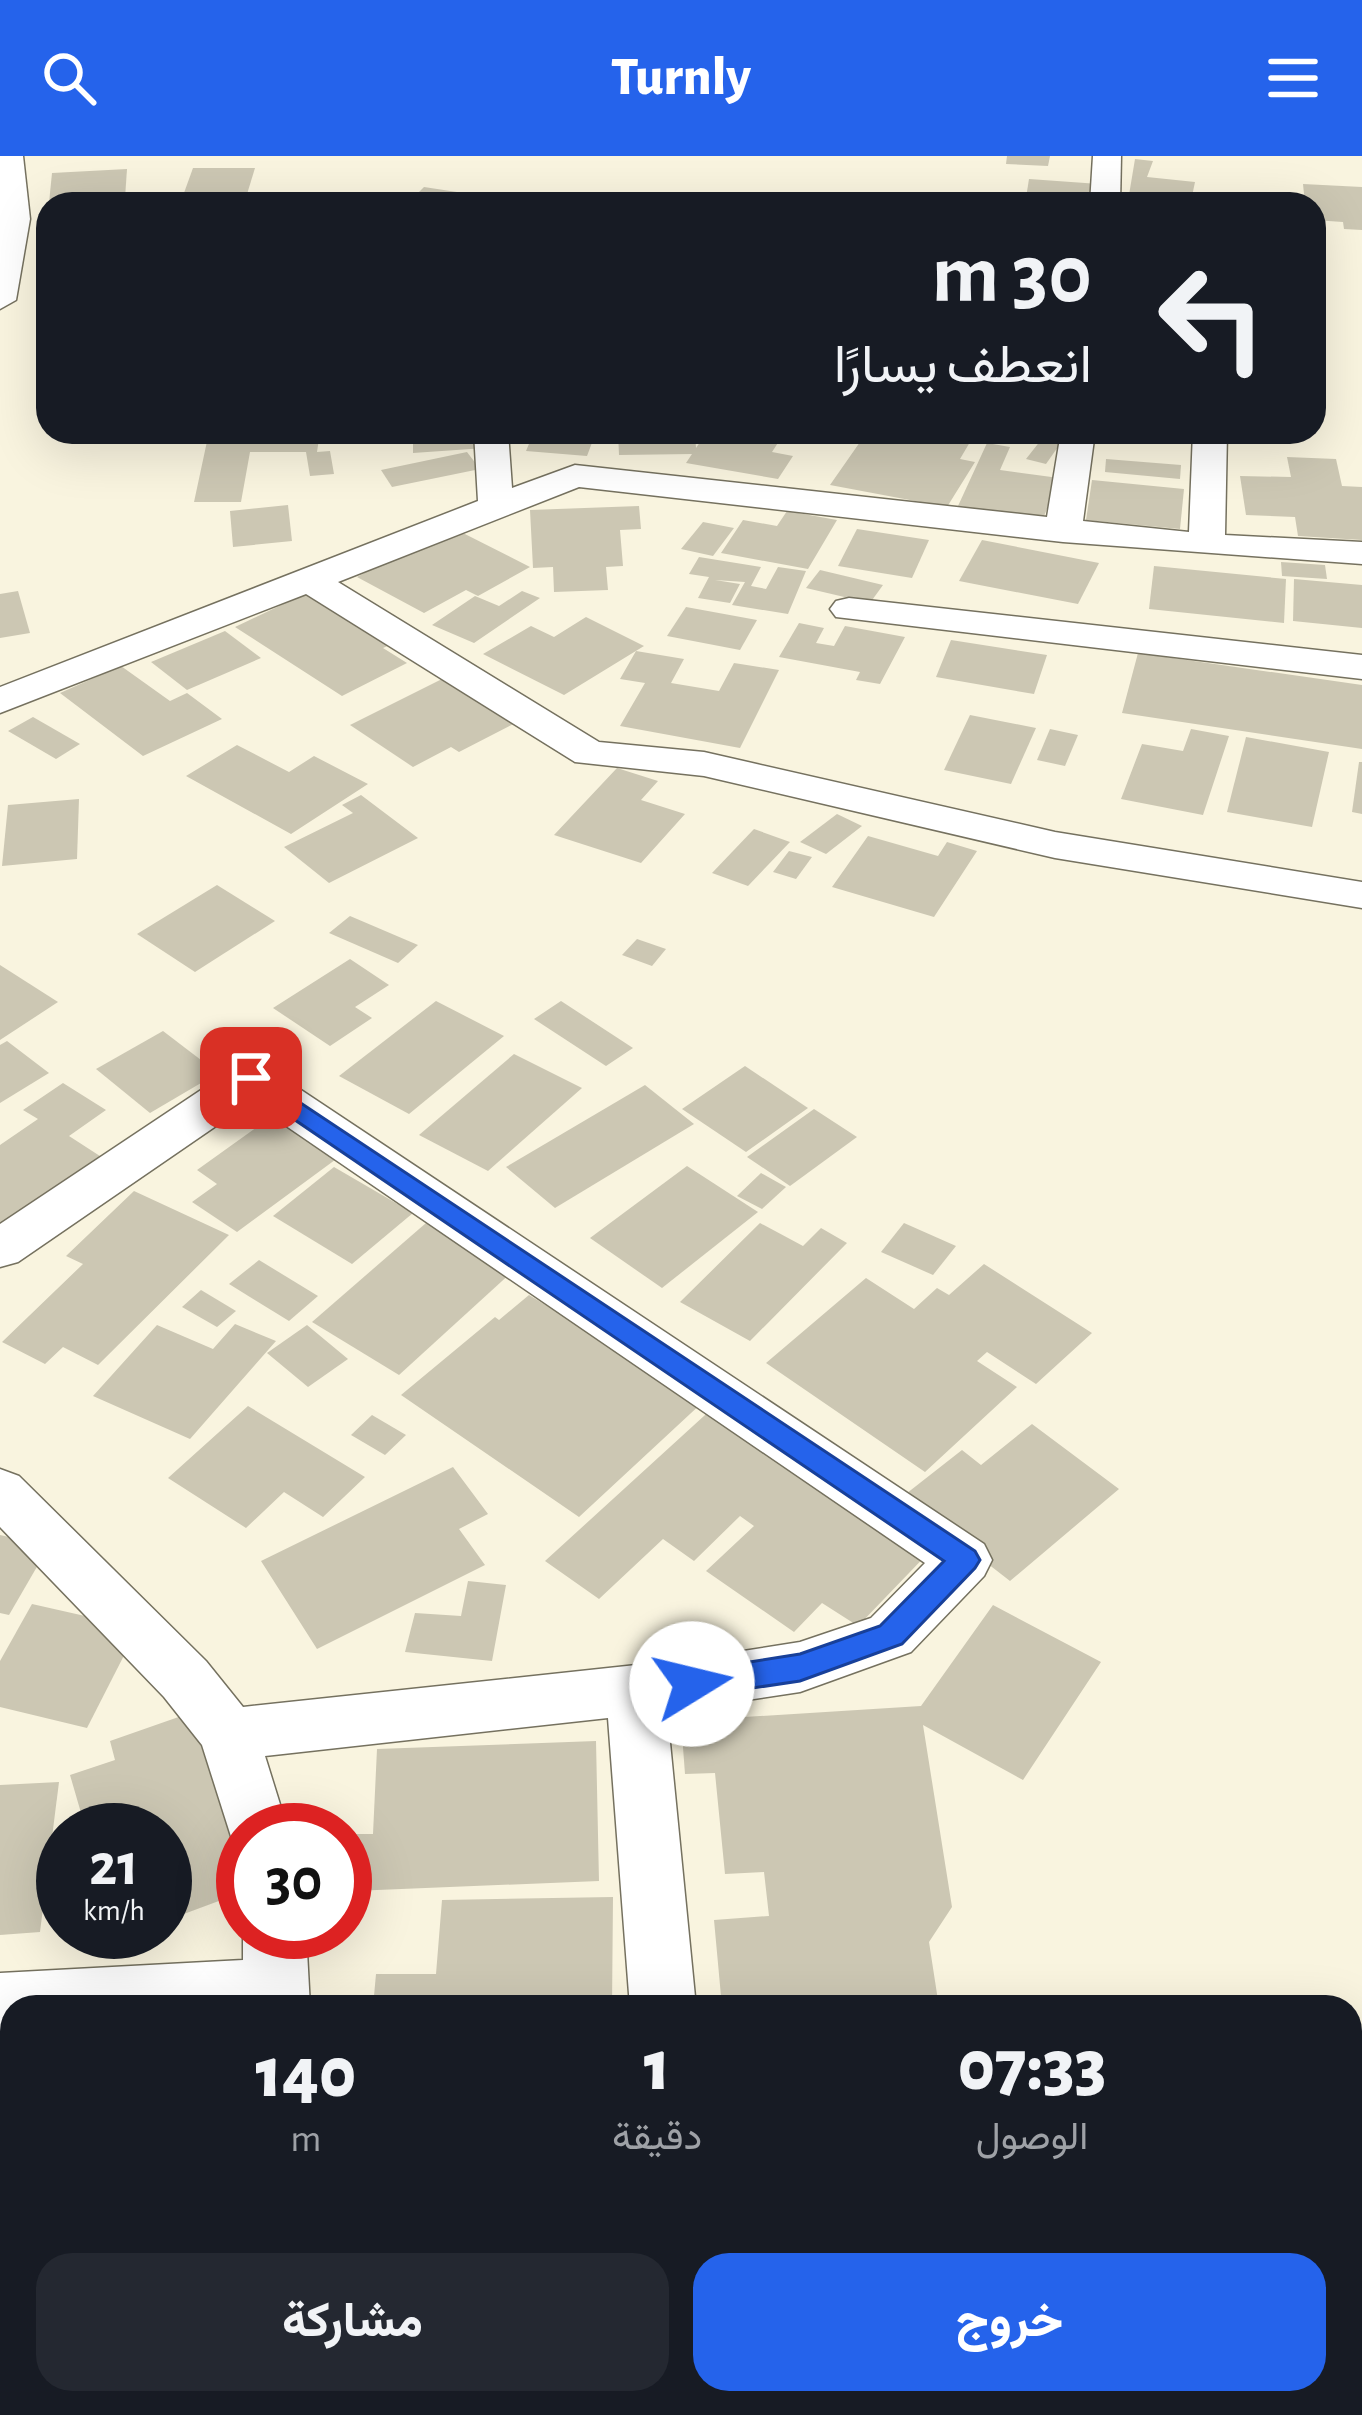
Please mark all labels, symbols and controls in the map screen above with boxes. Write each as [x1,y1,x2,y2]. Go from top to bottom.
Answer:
icon: search [36,45,102,111]
icon: menu [1260,45,1326,111]
text: Turnly [611,51,751,105]
text: 30 m [932,234,1092,318]
icon: left [1134,240,1290,396]
text: انعطف يسارًا [834,339,1092,393]
pin [200,1027,302,1129]
icon: arrive [218,1045,284,1111]
position arrow [629,1621,755,1747]
speed limit sign: 30 [216,1803,372,1959]
text: 21 [89,1836,139,1896]
text: km/h [83,1896,145,1926]
text: 1 [644,2031,670,2103]
text: 07:33 [958,2031,1106,2103]
text: 140 [256,2038,356,2110]
text: دقيقة [612,2118,702,2157]
text: الوصول [976,2118,1088,2157]
text: m [290,2120,322,2159]
button: مشاركة [36,2253,669,2391]
button: خروج [693,2253,1326,2391]

